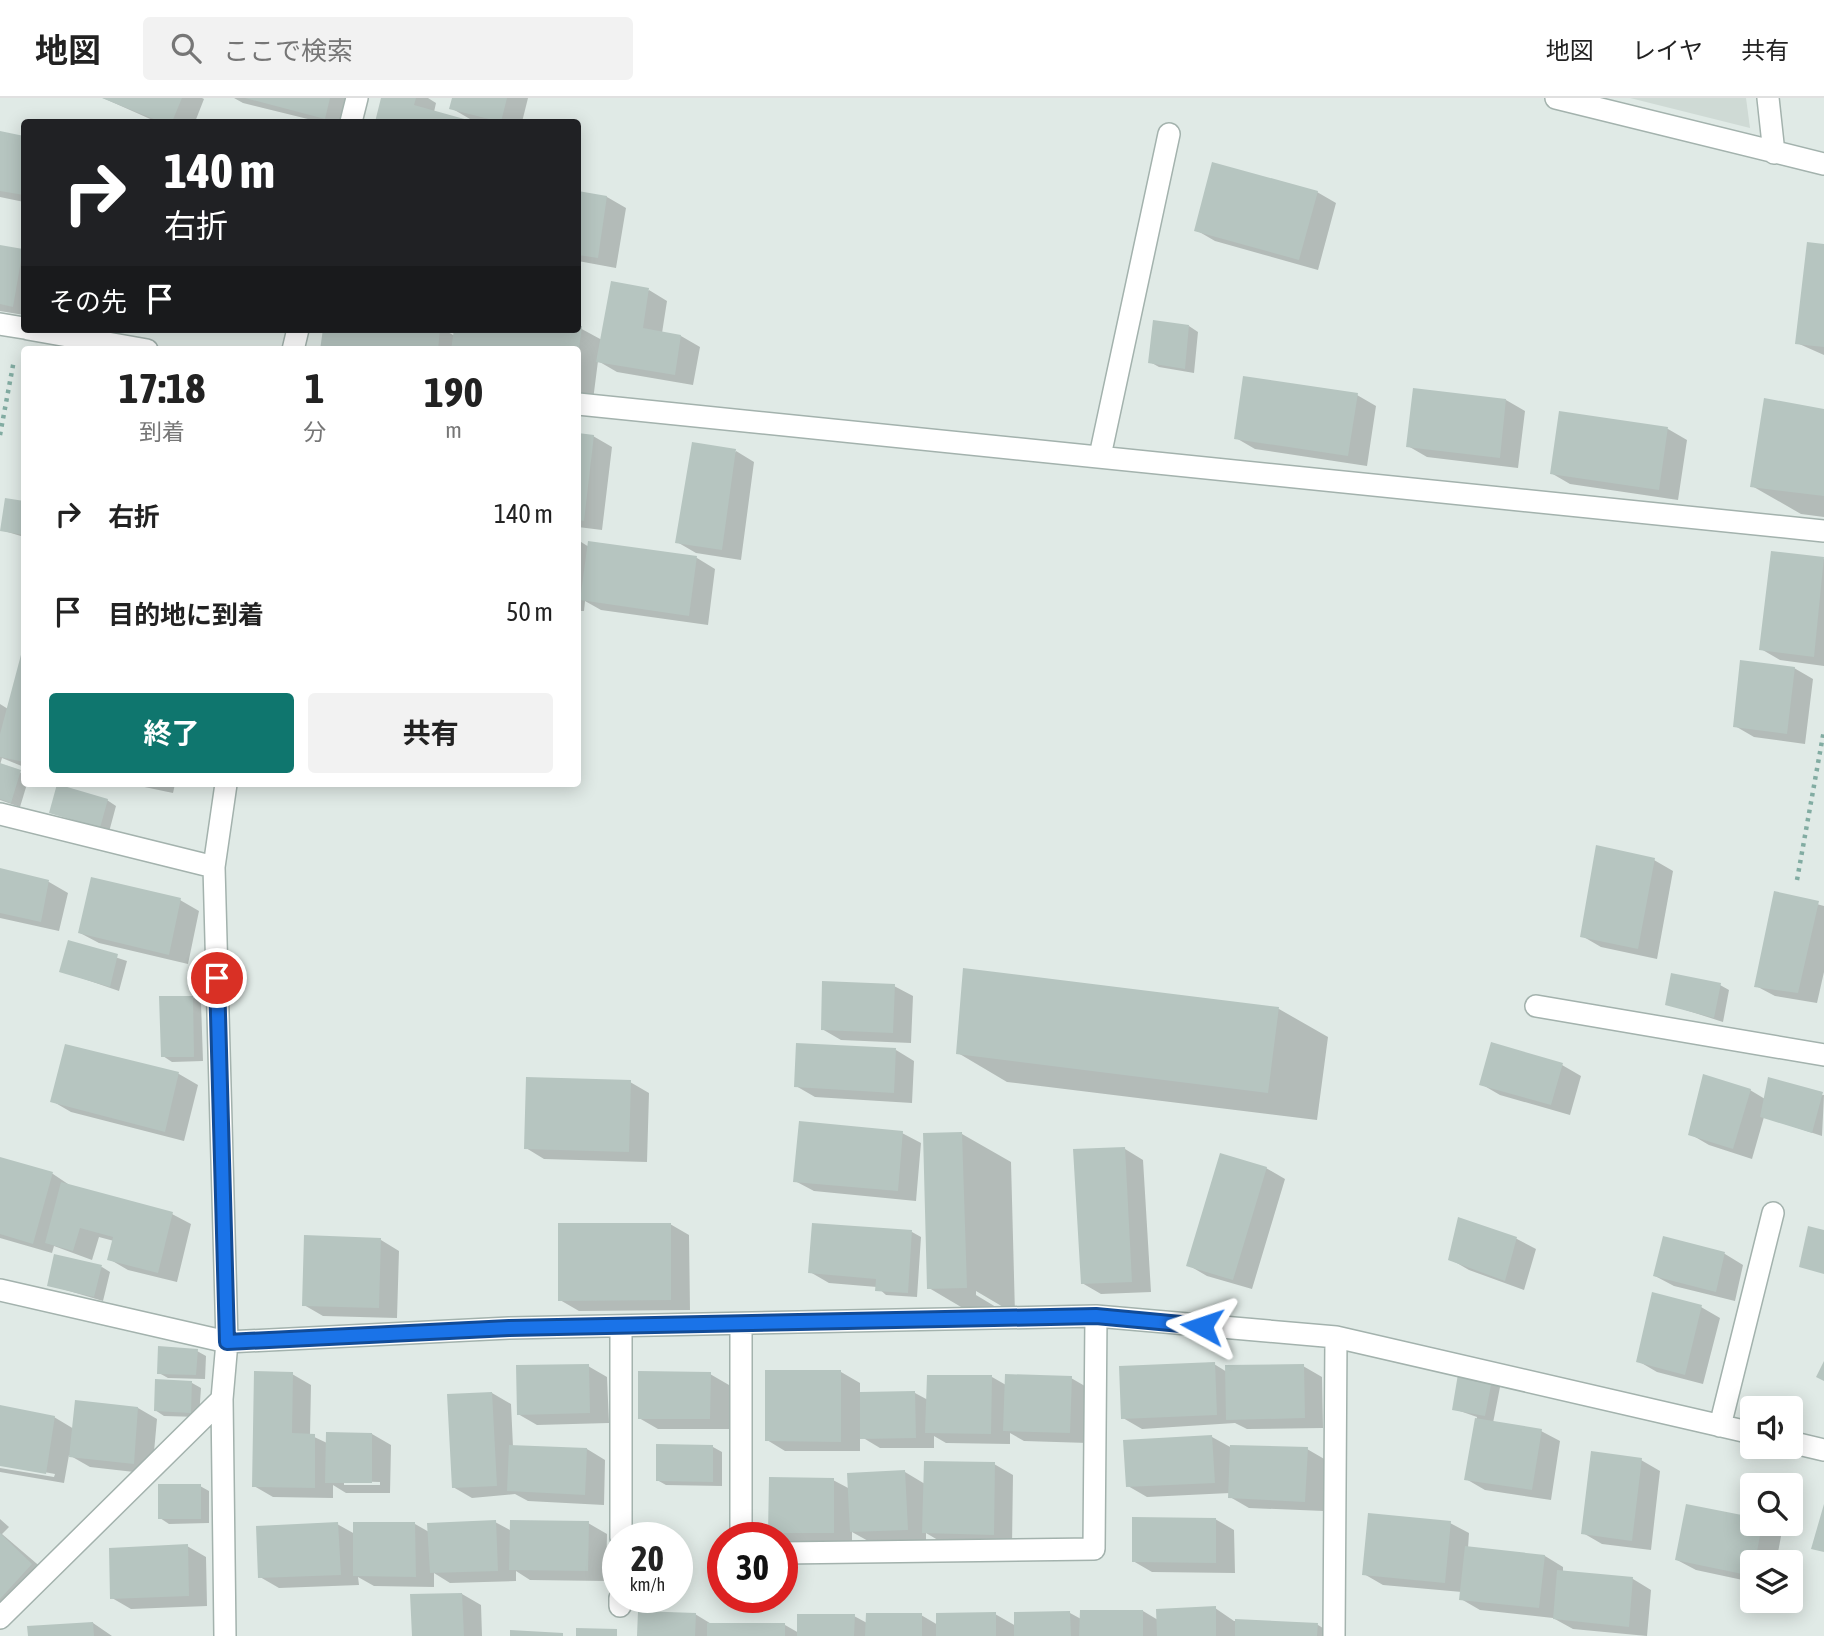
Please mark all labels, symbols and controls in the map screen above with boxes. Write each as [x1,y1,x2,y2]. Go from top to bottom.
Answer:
search box [143,17,633,80]
icon: search [167,29,205,67]
text: 地図 [35,31,101,69]
text: ここで検索 [223,36,353,66]
text: 地図 [1546,37,1594,64]
text: レイヤ [1632,37,1703,64]
text: 共有 [1741,37,1789,64]
text: 140 m [164,142,275,198]
icon: right [49,147,140,238]
text: 右折 [164,207,228,244]
icon: arrive [141,280,179,318]
text: その先 [49,287,127,317]
text: 17:18 [119,364,205,412]
text: 1 [305,364,324,412]
text: 190 [424,368,483,416]
text: m [445,417,462,443]
text: 到着 [139,419,185,445]
text: 分 [303,419,326,445]
icon: right [49,495,87,533]
text: 140 m [494,499,553,529]
text: 右折 [108,502,160,532]
icon: arrive [49,593,87,631]
text: 50 m [506,597,553,627]
text: 目的地に到着 [108,600,264,630]
button: 終了 [49,693,294,773]
button: 共有 [308,693,553,773]
pin [187,948,247,1008]
icon: arrive [198,959,236,997]
position arrow [1165,1289,1239,1363]
map controls [1740,1396,1803,1613]
button: sound [1740,1396,1803,1459]
button: search [1740,1473,1803,1536]
speed limit sign: 30 [707,1522,798,1613]
text: 20 [631,1538,664,1578]
button: layers [1740,1550,1803,1613]
text: km/h [630,1574,665,1595]

